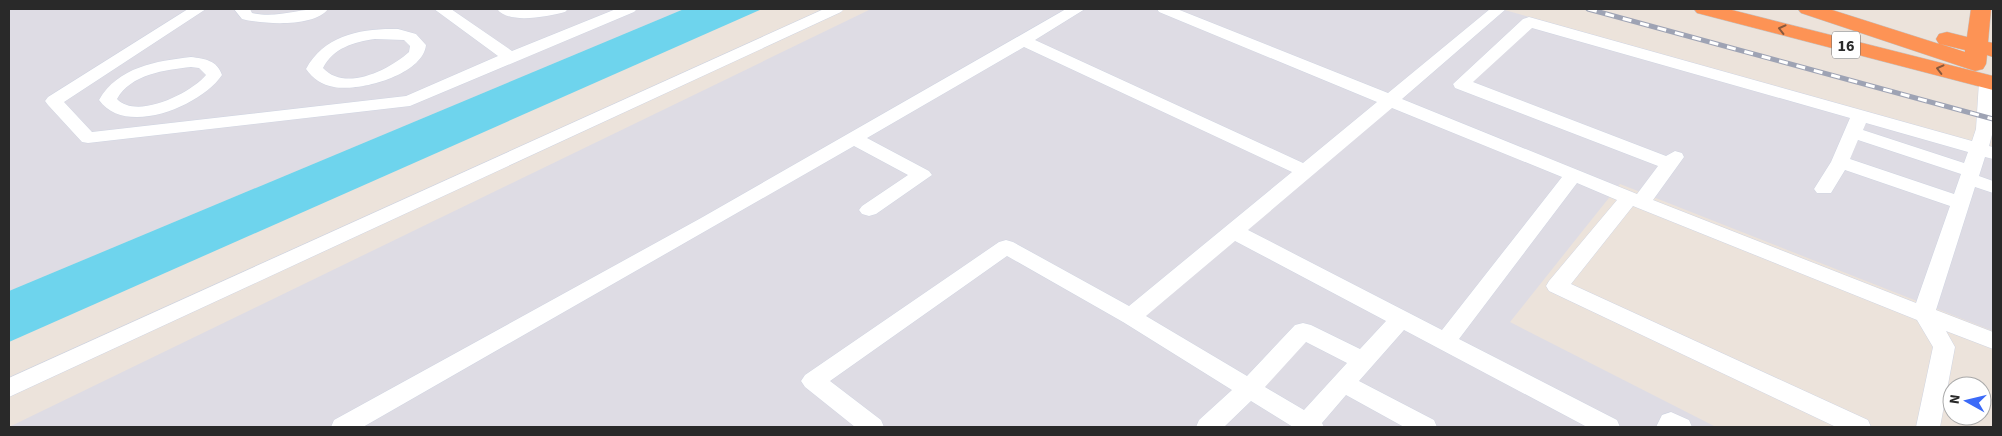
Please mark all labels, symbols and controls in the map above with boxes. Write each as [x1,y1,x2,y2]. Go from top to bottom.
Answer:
one-way arrow [1778,24,1787,35]
road number: 16 [1832,32,1860,58]
one-way arrow [1936,65,1944,75]
north arrow [1942,376,1992,426]
text: N [1945,393,1966,405]

